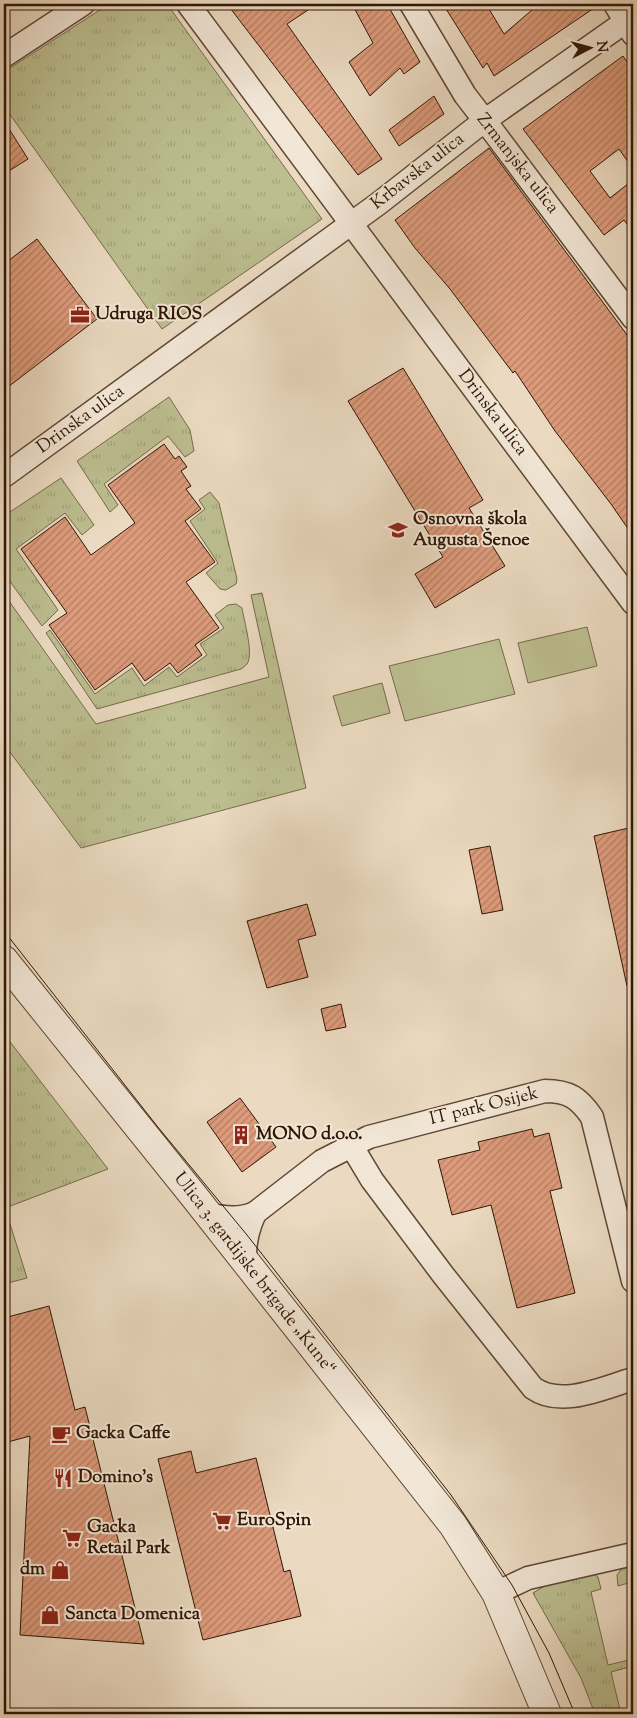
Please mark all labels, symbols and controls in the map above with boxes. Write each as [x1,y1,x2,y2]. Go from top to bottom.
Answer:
north arrow [564,22,614,72]
text: N [590,40,611,53]
street label: Zrmanjska ulica [469,108,565,220]
street label: Krbavska ulica [366,127,470,217]
place label: Udruga RIOS [95,302,203,328]
office icon: Udruga RIOS [69,304,91,326]
street label: Drinska ulica [451,364,533,462]
street label: Drinska ulica [32,379,130,461]
place label: Osnovna škola Augusta Šenoe [413,507,530,554]
school or university icon: Osnovna škola Augusta Šenoe [387,519,409,541]
street label: IT park Osijek [427,1081,541,1133]
place label: MONO d.o.o. [256,1122,362,1148]
building icon: MONO d.o.o. [230,1124,252,1146]
street label: Ulica 3. gardijske brigade „Kune“ [166,1167,342,1381]
place label: Gacka Caffe [76,1421,171,1447]
cafe icon: Gacka Caffe [50,1423,72,1445]
place label: Domino's [78,1465,153,1491]
restaurant icon: Domino's [52,1467,74,1489]
place label: EuroSpin [237,1508,312,1534]
supermarket icon: EuroSpin [211,1510,233,1532]
place label: Gacka Retail Park [87,1515,171,1562]
supermarket icon: Gacka Retail Park [61,1527,83,1549]
place label: dm [20,1557,45,1583]
shop icon: dm [49,1559,71,1581]
place label: Sancta Domenica [65,1602,201,1628]
shop icon: Sancta Domenica [39,1604,61,1626]

